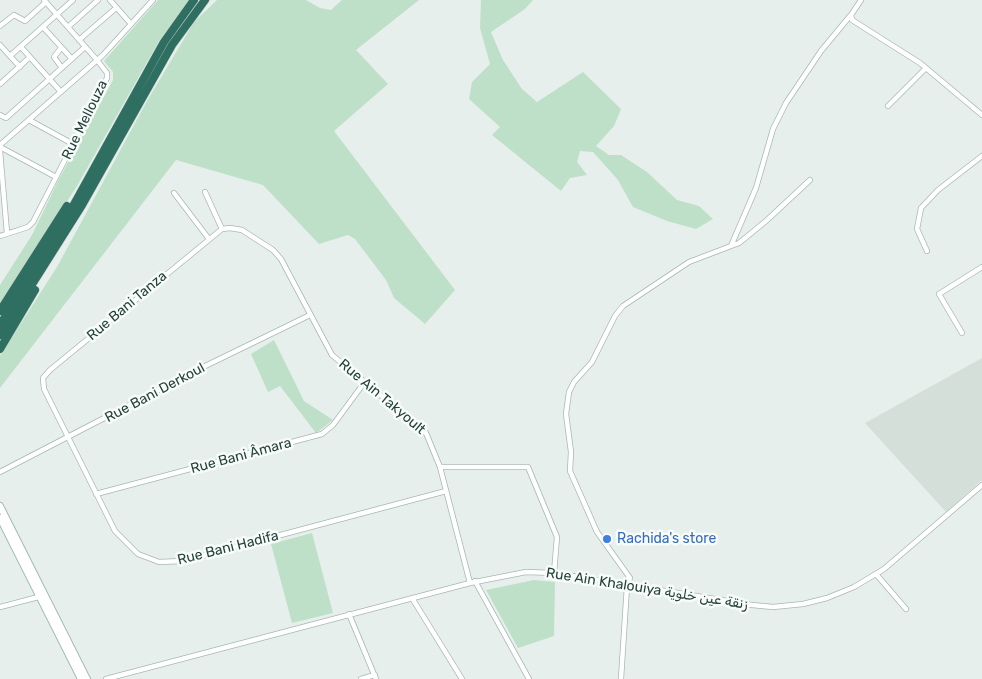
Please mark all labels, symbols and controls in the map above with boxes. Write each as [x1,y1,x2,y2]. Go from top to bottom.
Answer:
street label: Rue Mellouza [59,78,111,162]
street label: Rue Bani Tanza [84,268,170,344]
street label: Rue Ain Takyoult [335,356,429,438]
street label: Rue Bani Derkoul [102,360,208,426]
street label: Rue Bani Âmara [189,434,293,478]
street label: Rue Bani Hadifa [176,527,280,569]
place label: Rachida's store [617,531,716,547]
marker: Rachida's store [601,533,613,545]
street label: Rue Ain Khalouiya زنقة عين خلوية [545,565,749,613]

